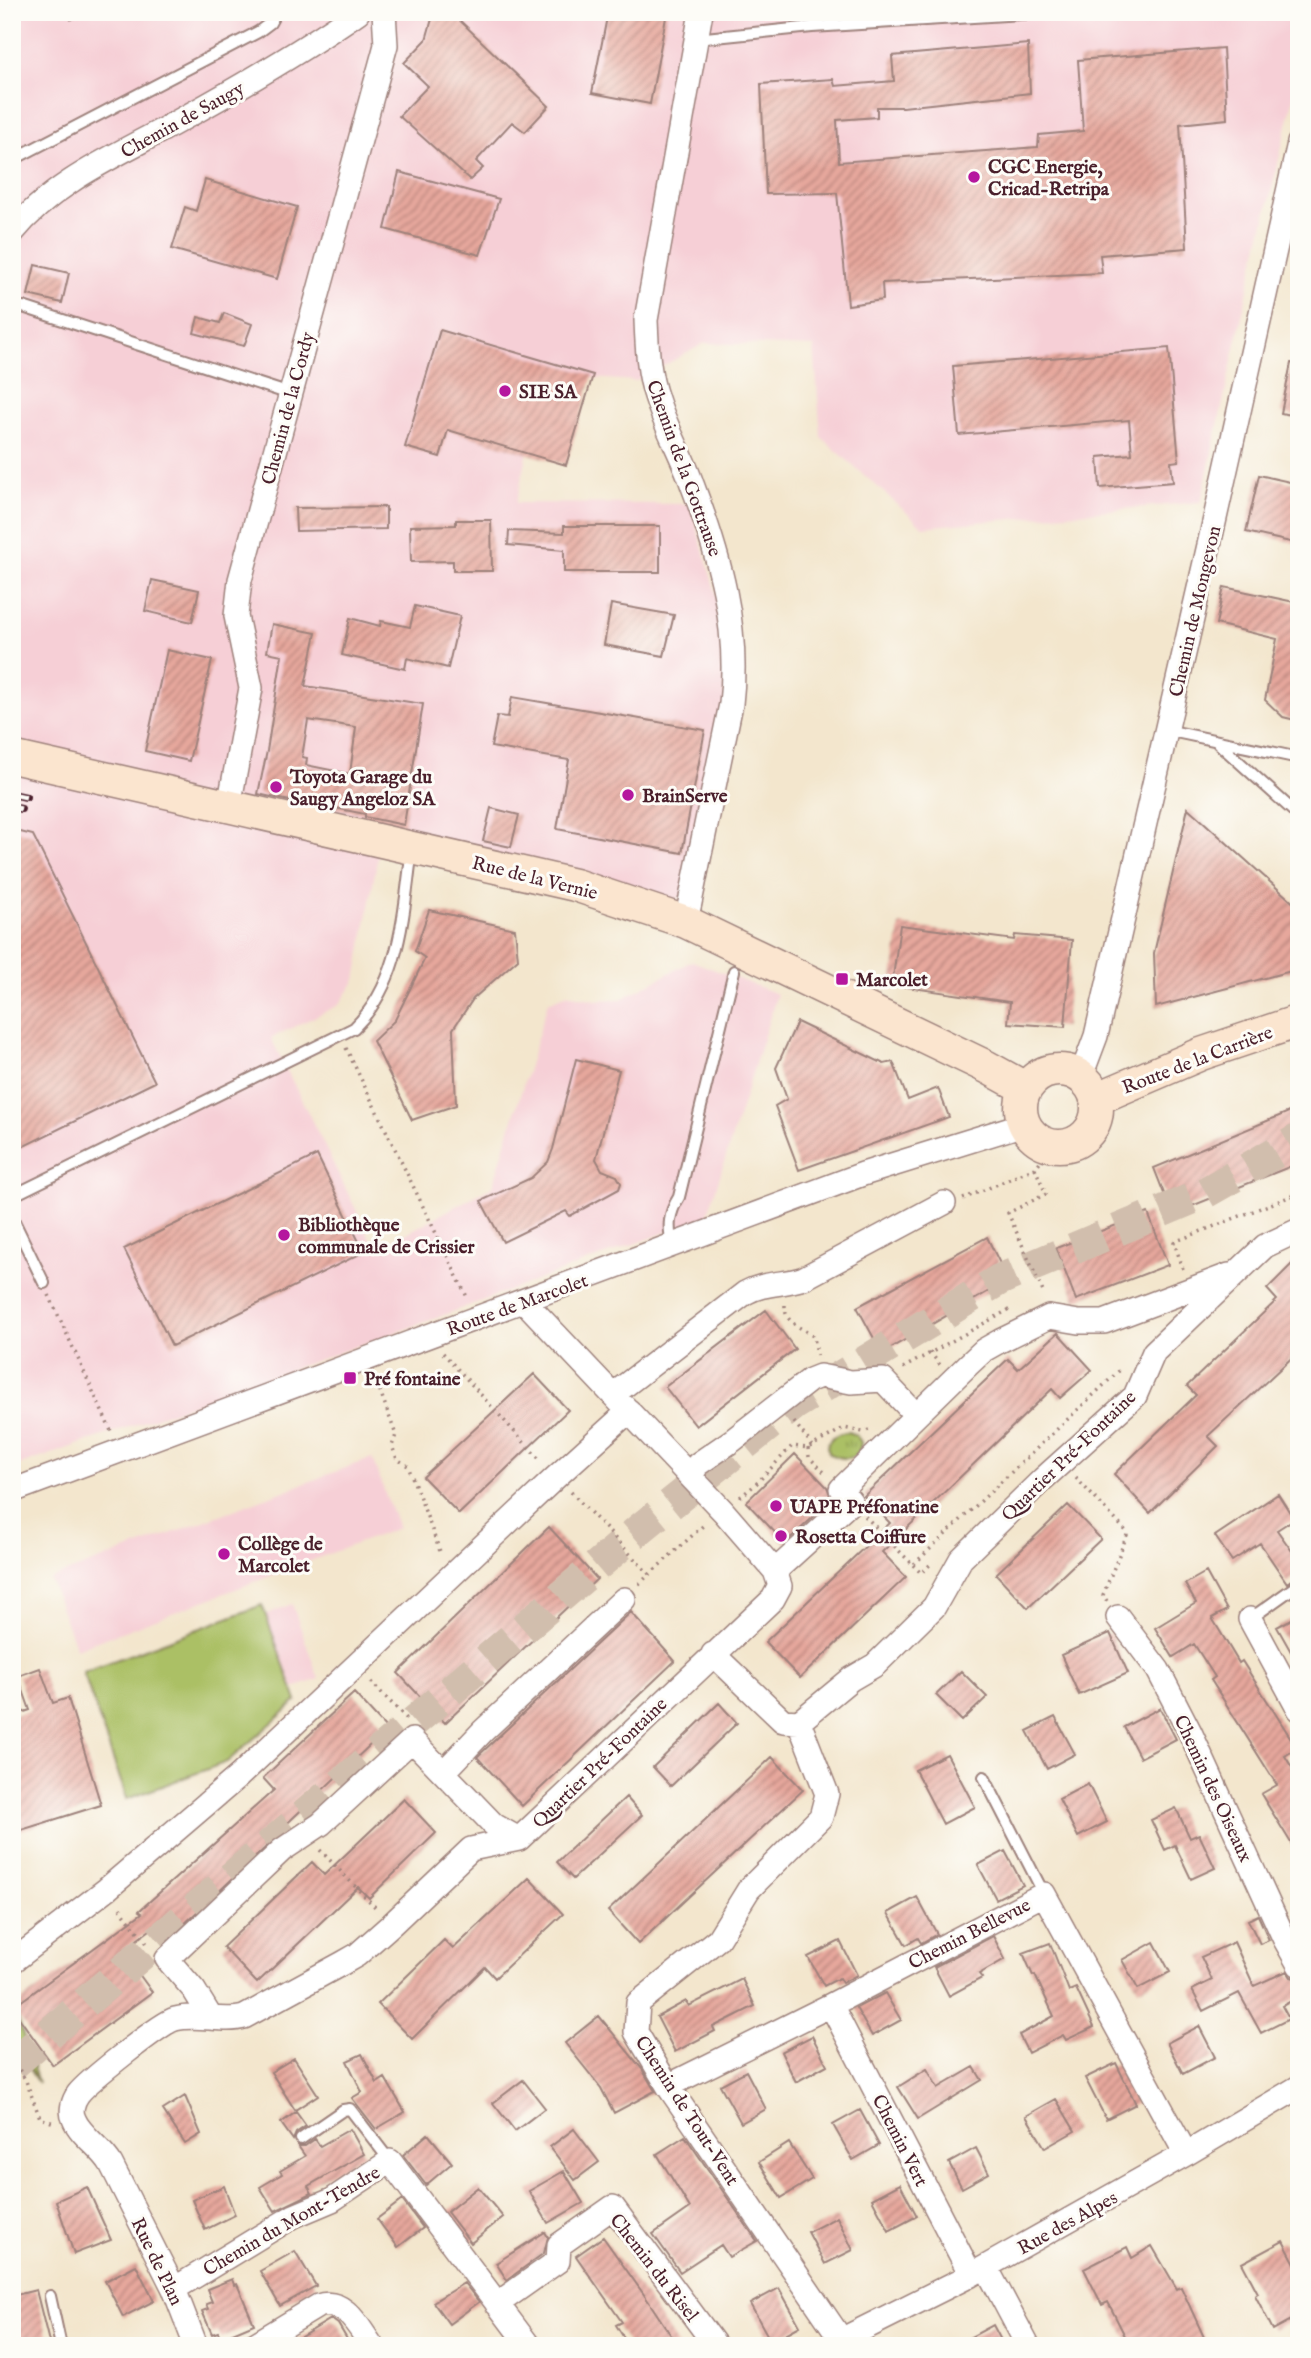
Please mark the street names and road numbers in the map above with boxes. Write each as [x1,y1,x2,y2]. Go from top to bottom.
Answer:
street label: Chemin de Saugy [117,77,249,165]
street label: Chemin de la Cordy [257,329,321,487]
street label: Chemin de la Gottrause [640,377,726,560]
street label: Chemin de Mongevon [1165,524,1227,699]
street label: Rue de la Vernie [469,852,600,906]
street label: Route de la Carrière [1119,1021,1277,1101]
street label: Route de Marcolet [444,1269,592,1343]
street label: Quartier Pré-Fontaine [997,1386,1142,1527]
street label: Quartier Pré-Fontaine [528,1693,673,1834]
street label: Chemin des Oiseaux [1168,1711,1257,1866]
street label: Chemin Bellevue [905,1894,1035,1976]
street label: Chemin de Tout-Vent [629,2032,744,2191]
street label: Chemin Vert [866,2091,933,2191]
street label: Chemin du Mont-Tendre [199,2161,385,2282]
street label: Rue des Alpes [1014,2186,1122,2261]
street label: Chemin du Risel [604,2209,704,2328]
street label: Rue de Plan [125,2214,188,2310]

